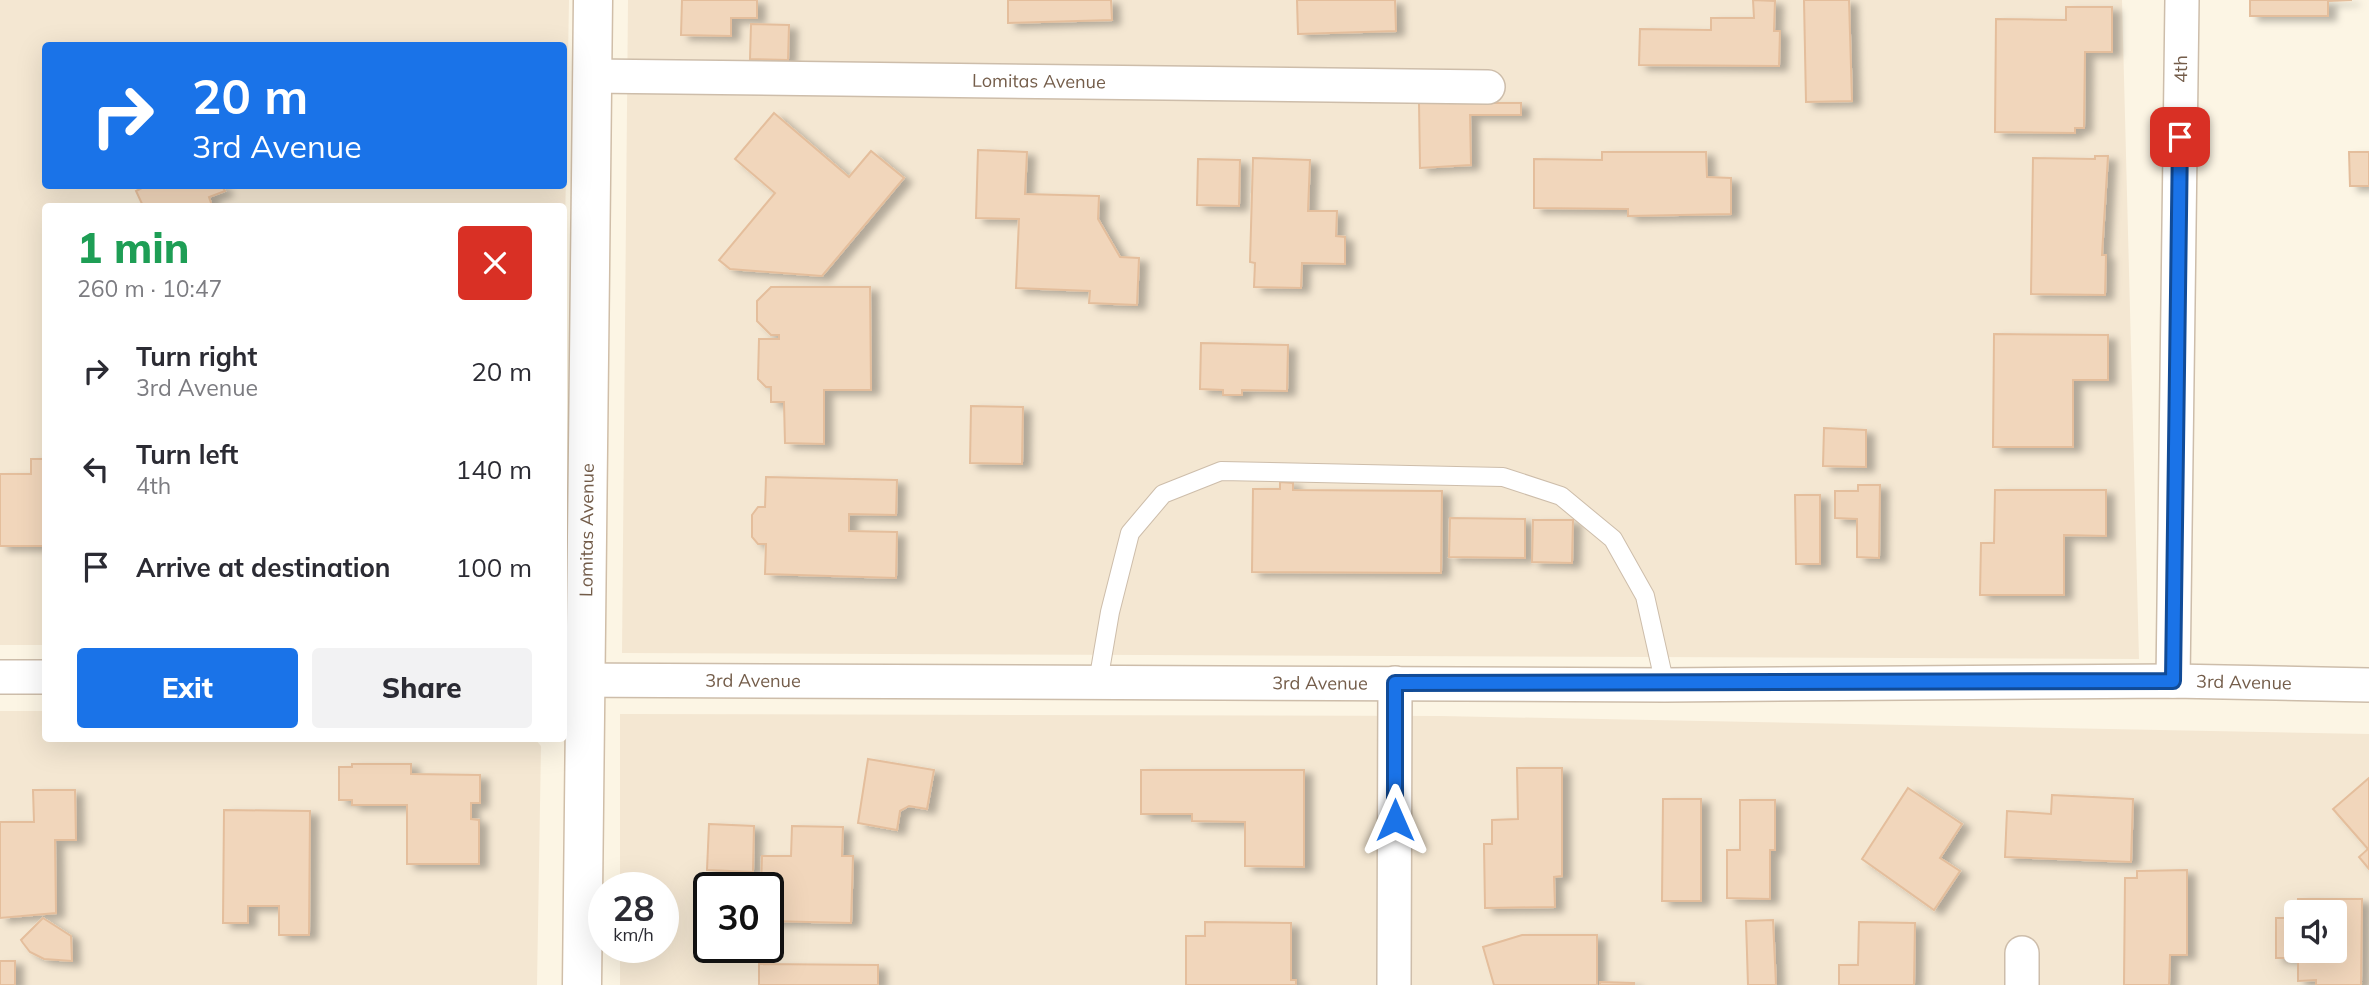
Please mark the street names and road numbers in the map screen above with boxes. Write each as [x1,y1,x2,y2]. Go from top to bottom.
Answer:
street label: 4th [2169,55,2192,83]
street label: Lomitas Avenue [972,69,1106,93]
street label: Lomitas Avenue [574,463,599,597]
street label: 3rd Avenue [705,669,801,692]
street label: 3rd Avenue [2196,669,2292,694]
street label: 3rd Avenue [1272,671,1368,695]

